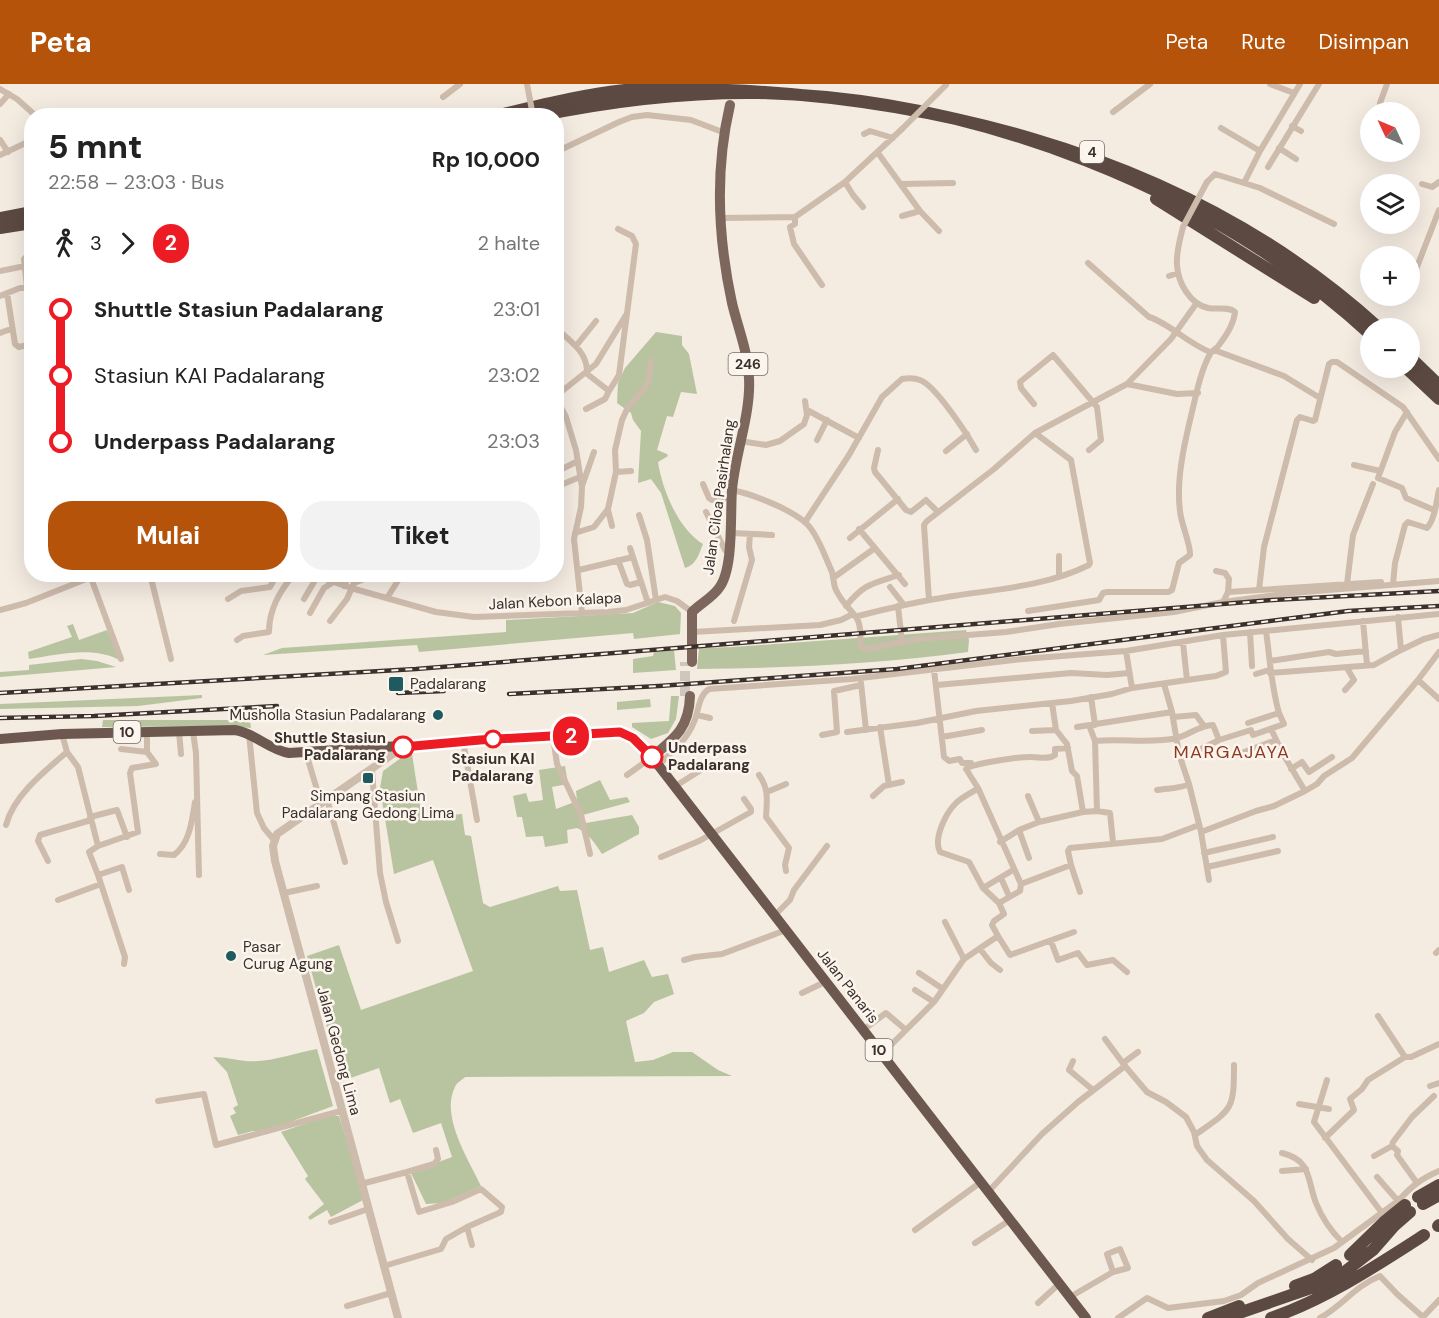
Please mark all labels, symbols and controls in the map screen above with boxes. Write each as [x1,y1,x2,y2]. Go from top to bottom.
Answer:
text: Peta [30,24,92,61]
text: Peta [1165,28,1208,56]
text: Rute [1241,28,1286,56]
text: Disimpan [1319,28,1409,56]
north arrow [1360,102,1420,162]
map controls [1360,102,1420,378]
text: 5 mnt [48,125,142,168]
road number: 4 [1080,141,1104,163]
text: Rp 10,000 [432,145,540,174]
text: 22:58 – 23:03 · Bus [48,169,225,195]
button: layers [1360,174,1420,234]
icon: walk [48,227,81,260]
icon: forward [111,227,144,260]
text: 2 [165,229,177,257]
text: 3 [90,230,102,256]
text: 2 halte [477,230,540,256]
button: + [1360,246,1420,306]
text: Shuttle Stasiun Padalarang [94,295,384,324]
text: 23:01 [493,296,540,322]
button: − [1360,318,1420,378]
road number: 246 [728,353,768,375]
text: Stasiun KAI Padalarang [94,361,325,390]
text: 23:02 [488,362,540,388]
street label: Jalan Ciloa Pasirhalang [698,418,740,576]
text: Underpass Padalarang [94,427,336,456]
text: 23:03 [487,428,540,454]
button: Mulai [48,501,288,570]
button: Tiket [300,501,540,570]
street label: Jalan Kebon Kalapa [488,588,622,614]
place label: Padalarang [410,674,486,694]
marker: Padalarang [387,675,405,693]
place label: Musholla Stasiun Padalarang [230,705,426,725]
marker: Musholla Stasiun Padalarang [431,708,445,722]
line badge: 2 [552,716,590,756]
road number: 10 [114,721,140,743]
text: 2 [565,722,577,750]
place label: Shuttle Stasiun Padalarang [274,728,386,765]
marker: Stasiun KAI Padalarang [484,730,502,748]
marker: Shuttle Stasiun Padalarang [392,736,414,758]
place label: Underpass Padalarang [668,738,750,775]
district label: MARGAJAYA [1173,740,1291,764]
marker: Underpass Padalarang [641,746,663,768]
place label: Stasiun KAI Padalarang [452,749,534,786]
marker: Simpang Stasiun Padalarang Gedong Lima [361,771,375,785]
place label: Simpang Stasiun Padalarang Gedong Lima [282,786,454,823]
place label: Pasar Curug Agung [243,937,333,974]
street label: Jalan Panaris [812,944,884,1028]
marker: Pasar Curug Agung [224,949,238,963]
street label: Jalan Gedong Lima [312,985,366,1117]
road number: 10 [866,1039,892,1061]

